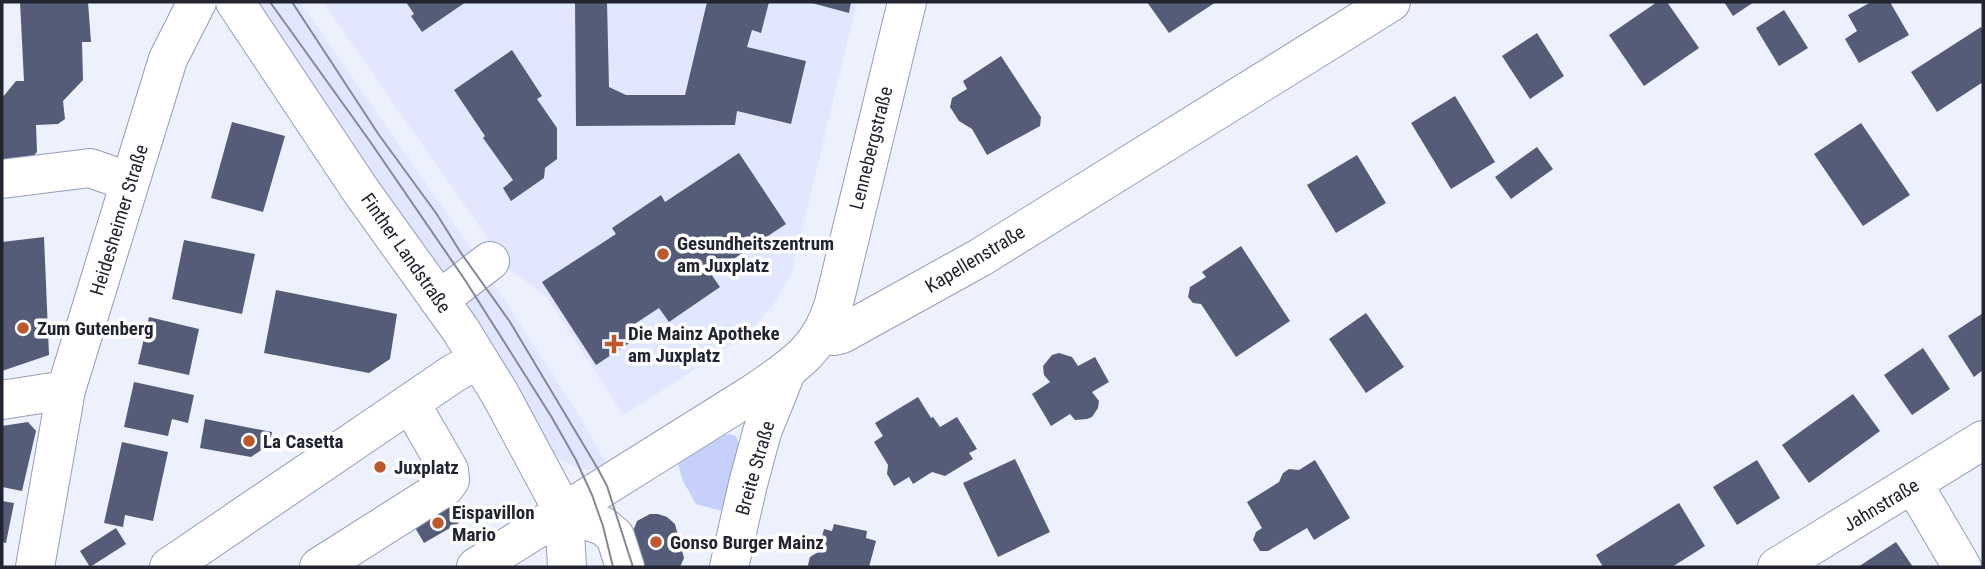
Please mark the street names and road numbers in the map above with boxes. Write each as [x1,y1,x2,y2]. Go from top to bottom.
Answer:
street label: Lennebergstraße [845,84,897,212]
street label: Heidesheimer Straße [85,142,153,298]
street label: Finther Landstraße [356,189,456,317]
street label: Kapellenstraße [921,220,1029,298]
street label: Breite Straße [731,418,779,518]
street label: Jahnstraße [1839,473,1923,537]

